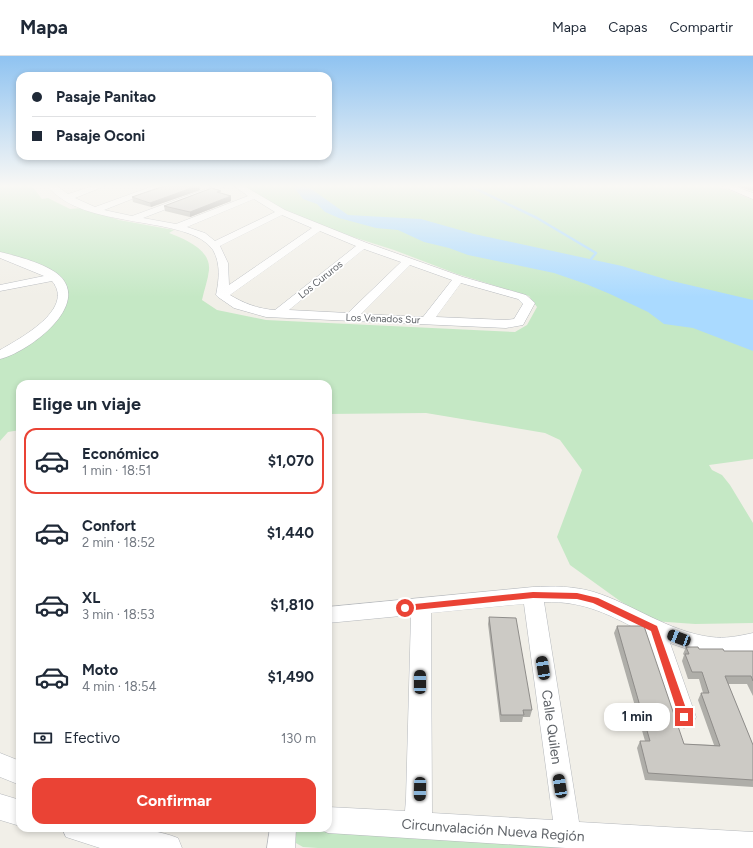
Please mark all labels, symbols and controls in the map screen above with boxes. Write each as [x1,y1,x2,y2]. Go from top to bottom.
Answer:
text: Mapa [20,16,68,39]
text: Mapa [552,19,586,36]
text: Capas [608,19,647,36]
text: Compartir [669,19,733,36]
text: Pasaje Panitao [56,88,156,106]
text: Pasaje Oconi [56,127,145,145]
street label: Los Cururos [295,257,346,301]
street label: Los Venados Sur [345,311,421,326]
text: Elige un viaje [32,393,141,415]
icon: car [34,443,70,479]
text: Económico [82,445,159,463]
text: $1,070 [268,452,314,470]
text: 1 min · 18:51 [82,463,151,478]
icon: car [34,515,70,551]
text: Confort [82,517,136,535]
text: $1,440 [267,524,314,542]
text: 2 min · 18:52 [82,535,155,550]
icon: car [34,587,70,623]
text: XL [82,589,100,607]
text: $1,810 [270,596,314,614]
route start [396,599,414,617]
text: 3 min · 18:53 [82,607,155,622]
car [666,628,692,648]
car [535,655,551,681]
icon: car [34,659,70,695]
text: Moto [82,661,118,679]
text: $1,490 [268,668,314,686]
car [414,670,426,694]
text: 4 min · 18:54 [82,679,157,694]
street label: Calle Quilen [538,689,565,766]
callout: 1 min [604,703,670,731]
route end [675,708,693,726]
text: 1 min [622,709,652,724]
icon: cash [32,727,54,749]
text: Efectivo [64,729,120,747]
text: 130 m [281,731,316,746]
car [552,773,568,799]
car [414,777,426,801]
button: Confirmar [32,778,316,824]
street label: Circunvalación Nueva Región [401,816,585,845]

